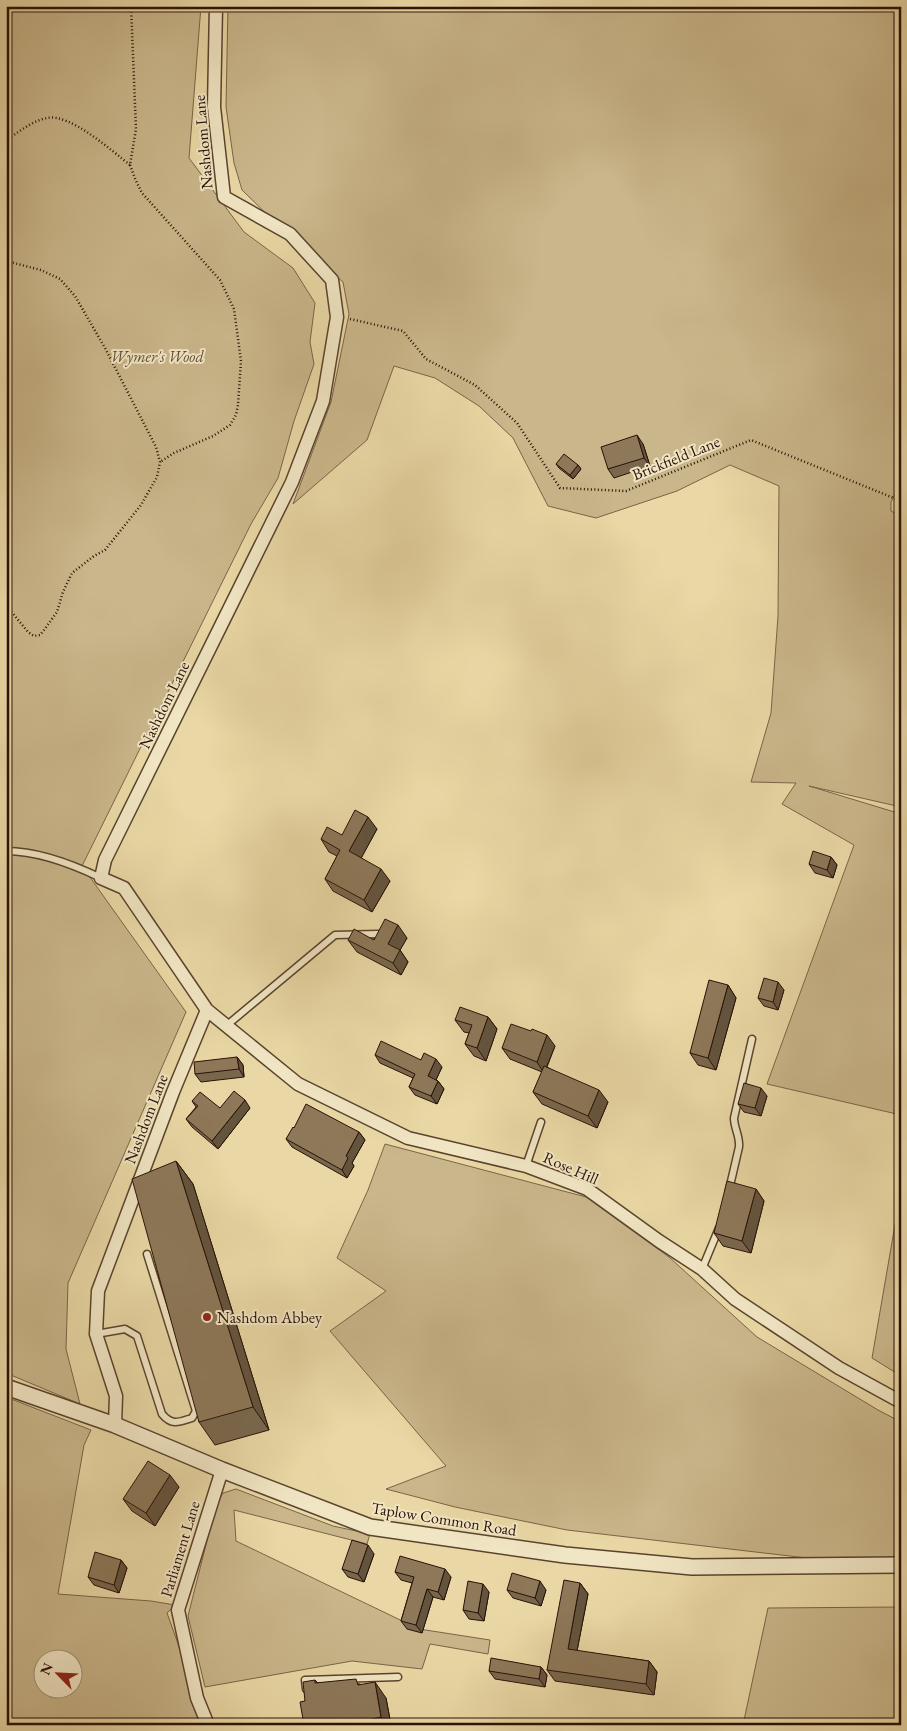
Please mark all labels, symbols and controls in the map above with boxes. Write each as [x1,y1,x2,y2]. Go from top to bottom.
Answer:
street label: Nashdom Lane [188,94,218,190]
park label: Wymer's Wood [110,346,204,367]
street label: Brickfield Lane [629,431,723,485]
street label: Nashdom Lane [134,658,194,752]
street label: Nashdom Lane [119,1071,173,1167]
street label: Rose Hill [540,1147,602,1190]
place label: Nashdom Abbey [217,1307,323,1328]
marker: Nashdom Abbey [201,1311,213,1323]
street label: Taplow Common Road [370,1497,519,1541]
street label: Parliament Lane [155,1498,205,1600]
north arrow [32,1648,82,1698]
text: N [36,1659,57,1678]

